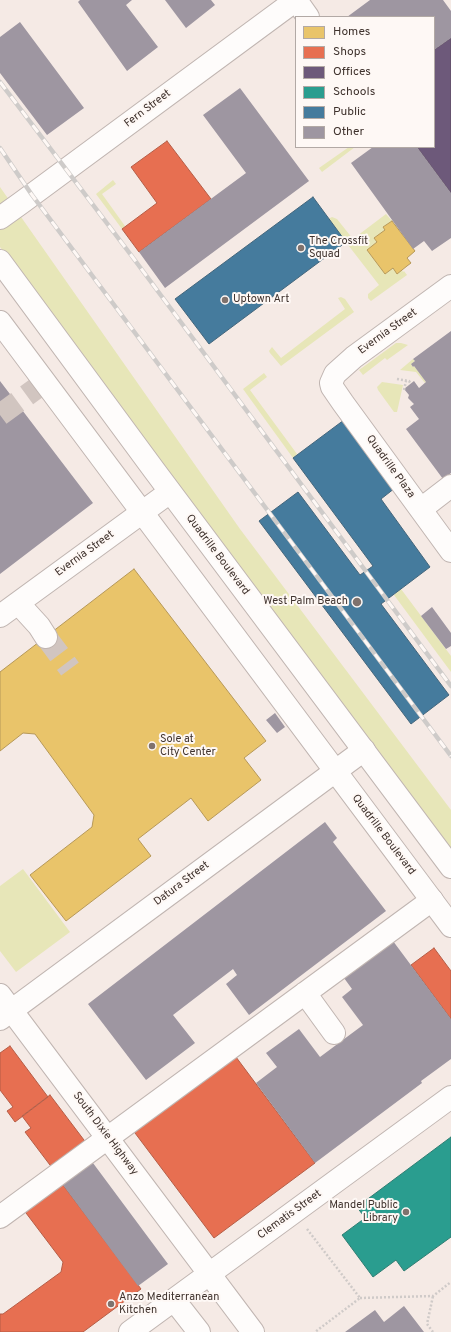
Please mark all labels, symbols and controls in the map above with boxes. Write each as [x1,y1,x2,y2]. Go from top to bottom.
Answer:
legend [295,16,435,148]
text: Homes [333,24,370,40]
text: Shops [333,44,366,60]
text: Offices [333,64,371,80]
text: Schools [333,84,375,100]
street label: Fern Street [122,87,174,131]
text: Public [333,104,366,120]
text: Other [333,124,364,140]
place label: The Crossfit Squad [309,235,368,261]
marker: The Crossfit Squad [296,243,306,253]
place label: Uptown Art [233,293,289,307]
marker: Uptown Art [220,295,230,305]
street label: Evernia Street [356,306,420,358]
street label: Quadrille Plaza [363,433,417,501]
street label: Quadrille Boulevard [182,512,252,598]
street label: Evernia Street [53,528,117,580]
place label: West Palm Beach [263,595,348,609]
marker: West Palm Beach [351,596,363,608]
place label: Sole at City Center [160,733,216,759]
marker: Sole at City Center [147,741,157,751]
street label: Quadrille Boulevard [348,792,418,878]
street label: Datura Street [152,859,212,909]
street label: South Dixie Highway [69,1090,141,1178]
street label: Clematis Street [255,1187,325,1243]
place label: Mandel Public Library [329,1199,398,1225]
marker: Mandel Public Library [401,1207,411,1217]
place label: Anzo Mediterranean Kitchen [119,1291,219,1317]
marker: Anzo Mediterranean Kitchen [106,1299,116,1309]

